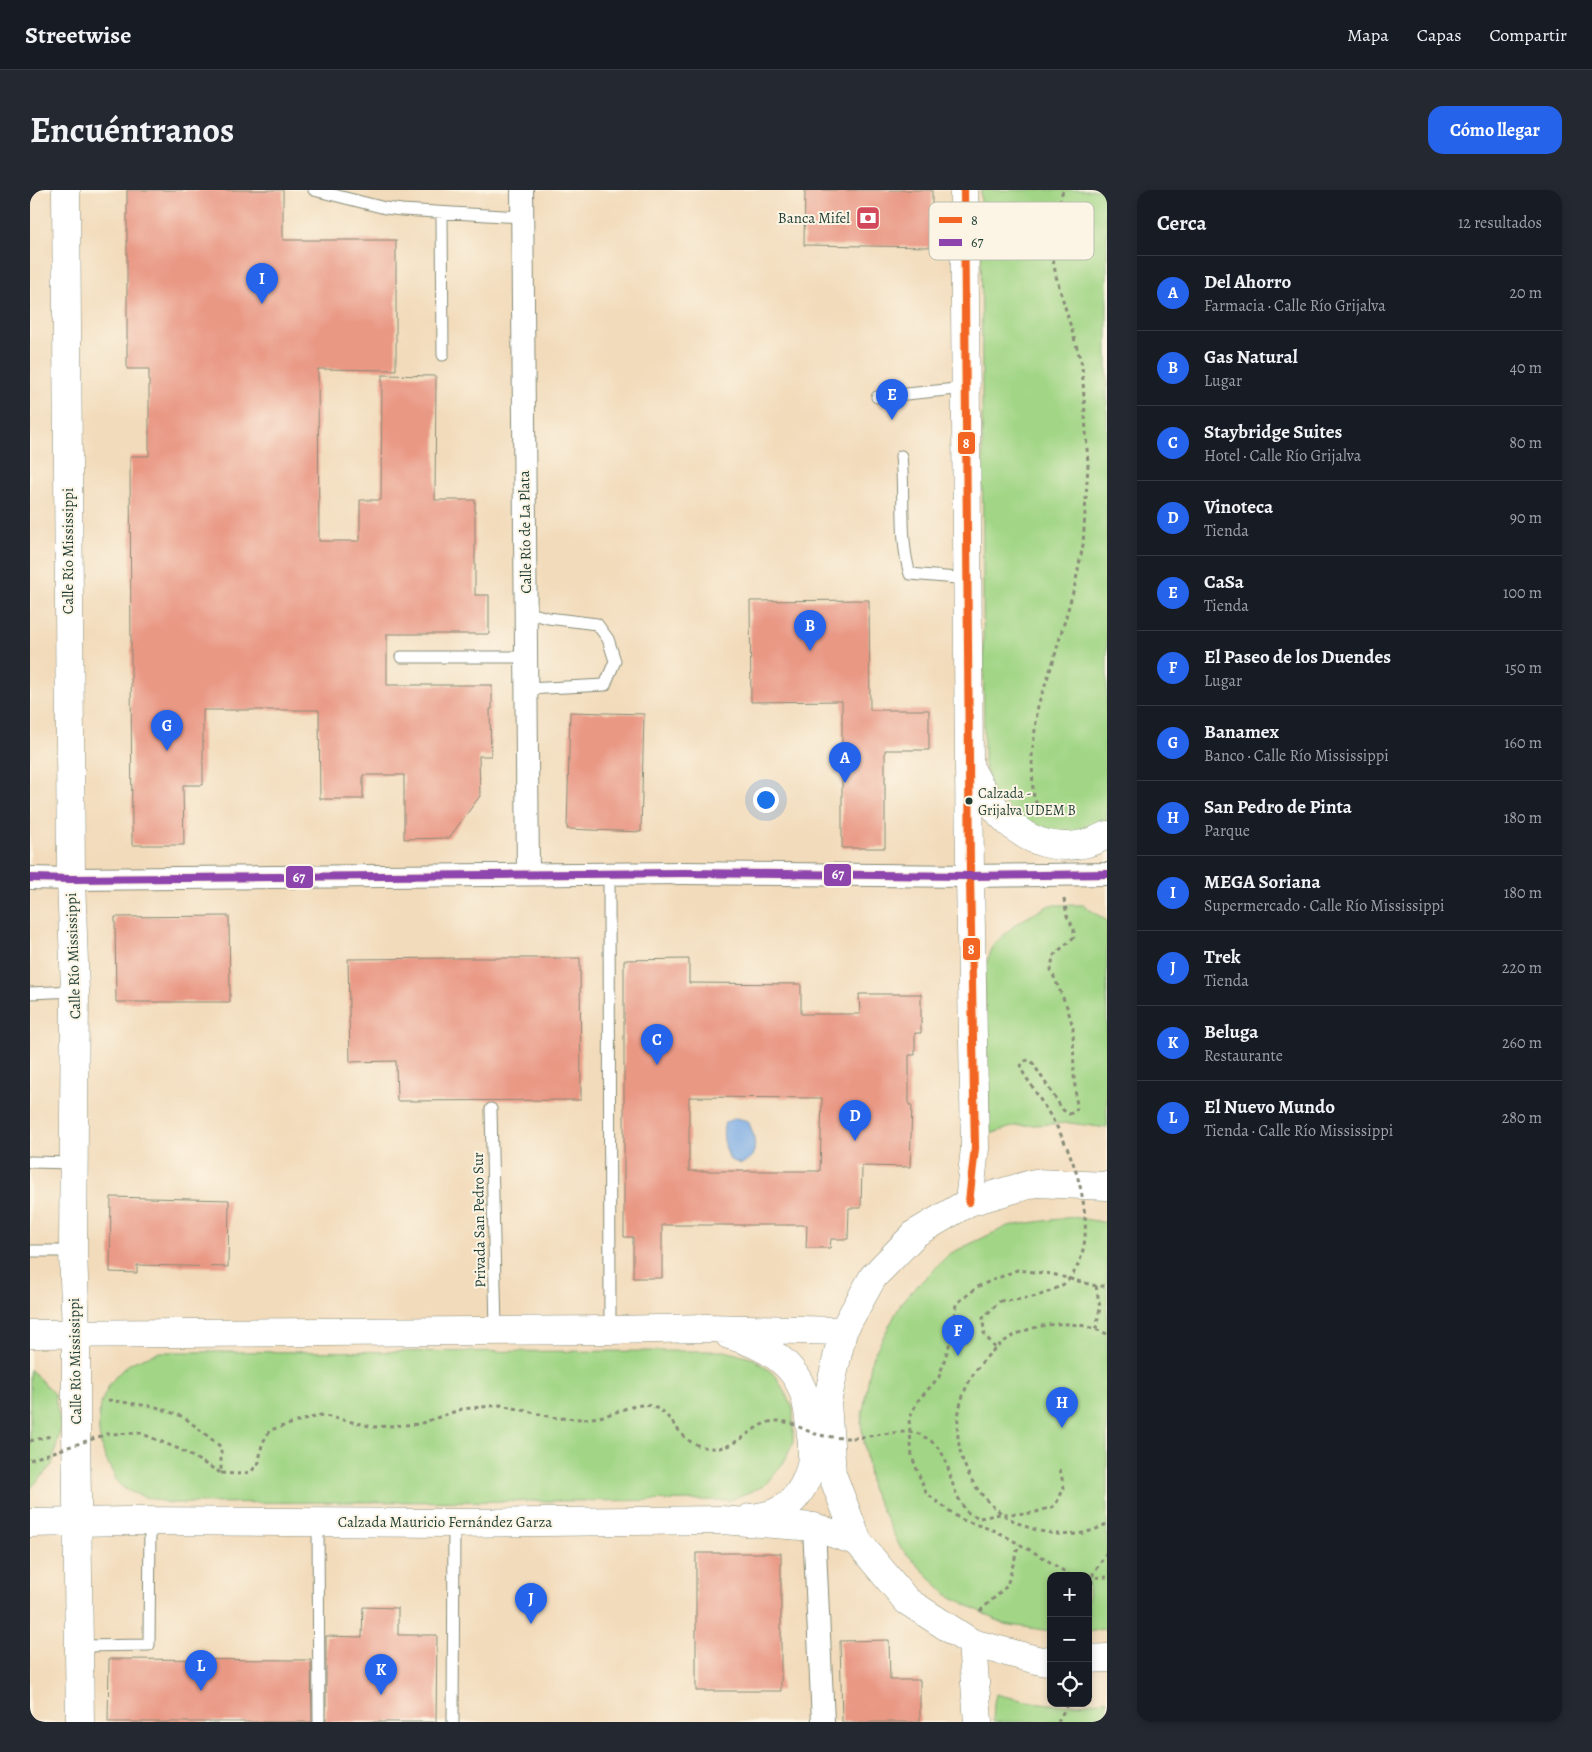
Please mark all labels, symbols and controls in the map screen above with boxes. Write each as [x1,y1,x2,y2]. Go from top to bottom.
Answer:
text: Streetwise [25,19,131,51]
text: Mapa [1347,23,1389,47]
text: Capas [1417,23,1461,47]
text: Compartir [1489,23,1567,47]
text: Encuéntranos [30,106,234,154]
button: Cómo llegar [1428,106,1562,154]
legend [929,202,1094,260]
bank icon: Banca Mifel [855,205,881,231]
place label: Banca Mifel [778,208,850,228]
text: Cerca [1157,209,1207,237]
text: 8 [971,211,978,230]
text: 12 resultados [1458,212,1542,234]
text: 67 [971,233,983,252]
pin: I [246,263,278,304]
text: Del Ahorro [1204,269,1291,295]
text: A [1168,282,1178,304]
text: 20 m [1509,282,1542,304]
text: Farmacia · Calle Río Grijalva [1204,295,1386,317]
text: Gas Natural [1204,344,1298,370]
text: B [1168,357,1178,379]
text: 40 m [1510,357,1542,379]
text: Lugar [1204,370,1242,392]
pin: E [876,379,908,420]
text: Staybridge Suites [1204,419,1342,445]
line badge: 8 [957,431,976,455]
text: C [1168,432,1178,454]
text: 80 m [1509,432,1542,454]
text: 8 [963,434,970,453]
text: Hotel · Calle Río Grijalva [1204,445,1361,467]
street label: Calle Río de La Plata [514,470,536,594]
street label: Calle Río Mississippi [58,488,78,614]
text: Vinoteca [1204,494,1273,520]
text: D [1167,507,1179,529]
text: 90 m [1510,507,1542,529]
text: Tienda [1204,520,1249,542]
text: CaSa [1204,569,1244,595]
text: E [1168,582,1178,604]
text: 100 m [1503,582,1542,604]
text: Tienda [1204,595,1249,617]
pin: B [794,610,826,651]
text: El Paseo de los Duendes [1204,644,1391,670]
text: F [1169,657,1177,679]
text: 150 m [1505,657,1542,679]
text: Lugar [1204,670,1242,692]
pin: G [151,710,183,751]
text: Banamex [1204,719,1279,745]
text: G [1168,732,1178,754]
text: 160 m [1504,732,1542,754]
pin: A [829,742,861,783]
text: Banco · Calle Río Mississippi [1204,745,1389,767]
place label: Calzada - Grijalva UDEM B [978,784,1076,820]
your location [753,787,779,813]
text: San Pedro de Pinta [1204,794,1352,820]
marker: Calzada - Grijalva UDEM B [964,796,974,806]
text: H [1167,807,1179,829]
text: 180 m [1504,807,1542,829]
text: Parque [1204,820,1250,842]
line badge: 67 [823,863,852,887]
line badge: 67 [285,865,314,889]
text: 67 [832,865,844,884]
text: 67 [293,868,305,887]
text: MEGA Soriana [1204,869,1321,895]
text: I [1170,882,1176,904]
text: 180 m [1504,882,1542,904]
street label: Calle Río Mississippi [61,892,85,1020]
text: Supermercado · Calle Río Mississippi [1204,895,1444,917]
line badge: 8 [962,937,981,961]
text: 8 [968,940,975,959]
text: Trek [1204,944,1241,970]
text: J [1170,957,1176,979]
text: 220 m [1502,957,1542,979]
text: Tienda [1204,970,1249,992]
text: Beluga [1204,1019,1259,1045]
pin: C [641,1024,673,1065]
text: K [1168,1032,1178,1054]
text: 260 m [1502,1032,1542,1054]
text: Restaurante [1204,1045,1283,1067]
text: El Nuevo Mundo [1204,1094,1335,1120]
pin: D [839,1100,871,1141]
text: L [1169,1107,1177,1129]
text: 280 m [1502,1107,1542,1129]
text: Tienda · Calle Río Mississippi [1204,1120,1393,1142]
street label: Privada San Pedro Sur [468,1152,490,1288]
street label: Calle Río Mississippi [64,1298,86,1424]
pin: F [942,1315,974,1356]
pin: H [1046,1387,1078,1428]
street label: Calzada Mauricio Fernández Garza [338,1512,552,1532]
map controls [1047,1572,1092,1707]
button: + [1047,1572,1092,1617]
pin: J [515,1583,547,1624]
button: − [1047,1617,1092,1662]
pin: L [185,1650,217,1691]
pin: K [365,1654,397,1695]
button: locate [1047,1662,1092,1707]

